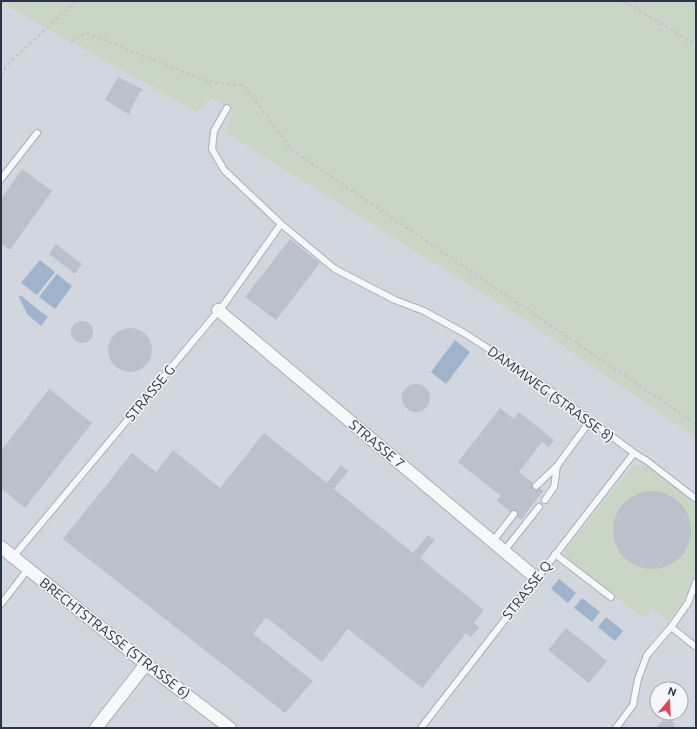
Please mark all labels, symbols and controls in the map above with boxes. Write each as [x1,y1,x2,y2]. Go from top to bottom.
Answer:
street label: DAMMWEG (STRASSE 8) [485,343,617,445]
street label: STRASSE G [122,362,178,424]
street label: STRASSE 7 [346,416,408,472]
street label: STRASSE Q [499,557,555,623]
street label: BRECHTSTRASSE (STRASSE 6) [37,574,193,702]
north arrow [649,681,689,721]
text: N [666,685,678,699]

